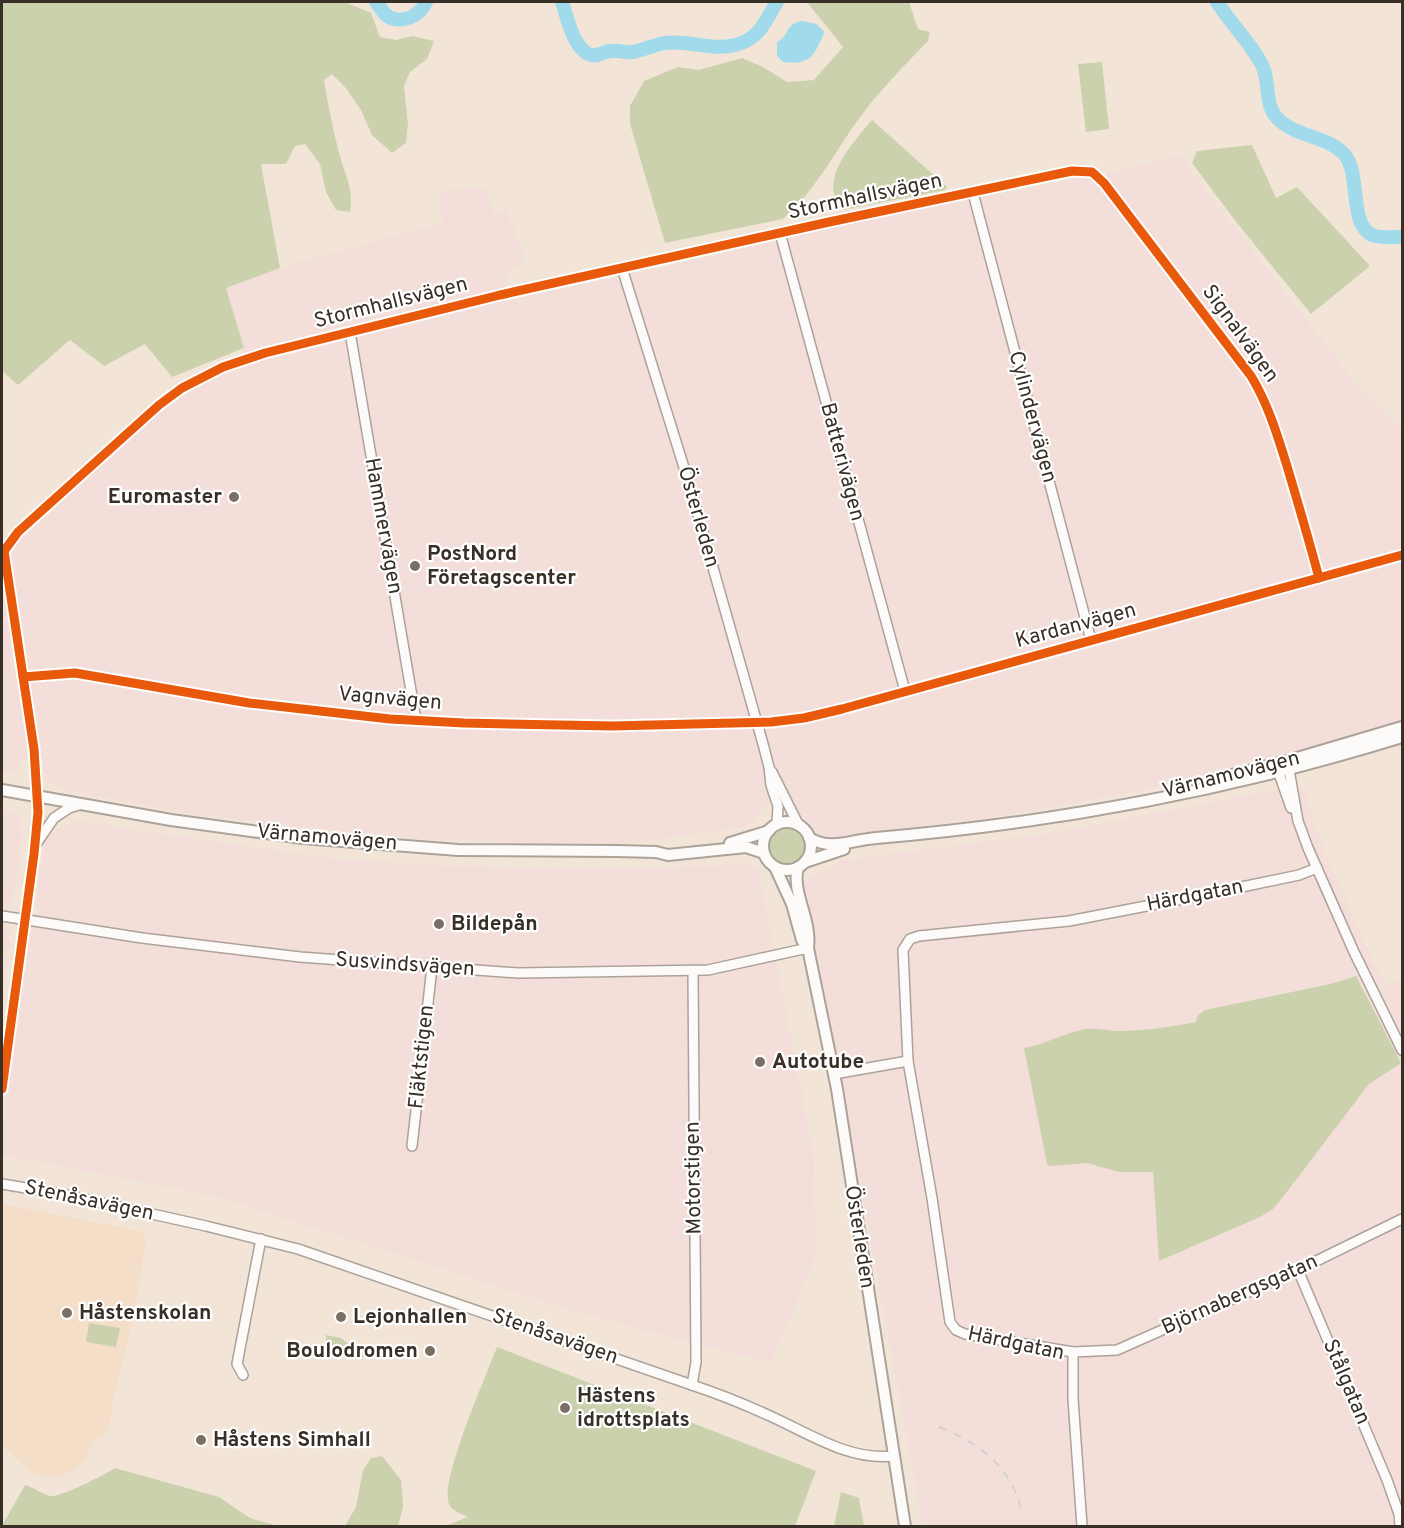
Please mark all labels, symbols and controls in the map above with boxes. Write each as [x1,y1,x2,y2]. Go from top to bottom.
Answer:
street label: Stormhallsvägen [785,167,945,227]
street label: Stormhallsvägen [311,271,471,335]
street label: Signalvägen [1195,280,1285,388]
street label: Cylindervägen [1001,348,1063,486]
street label: Batterivägen [813,400,871,524]
street label: Hammervägen [358,456,408,596]
street label: Österleden [671,463,725,571]
place label: Euromaster [108,484,222,511]
marker: Euromaster [227,490,241,504]
place label: PostNord Företagscenter [427,541,576,592]
marker: PostNord Företagscenter [408,559,422,573]
street label: Kardanvägen [1013,597,1139,655]
street label: Vagnvägen [337,681,443,717]
street label: Värnamovägen [1159,745,1303,805]
street label: Värnamovägen [256,818,398,858]
street label: Härdgatan [1144,873,1246,919]
place label: Bildepån [451,911,538,938]
marker: Bildepån [432,917,446,931]
street label: Susvindsvägen [334,947,476,983]
street label: Fläktstigen [403,1004,441,1110]
place label: Autotube [772,1049,864,1076]
marker: Autotube [753,1055,767,1069]
street label: Motorstigen [680,1121,708,1235]
street label: Stenåsavägen [22,1174,156,1228]
street label: Österleden [838,1184,880,1290]
street label: Björnabergsgatan [1158,1248,1322,1342]
place label: Håstenskolan [79,1300,211,1327]
street label: Stenåsavägen [488,1303,622,1371]
place label: Lejonhallen [353,1304,467,1331]
marker: Håstenskolan [60,1306,74,1320]
marker: Lejonhallen [334,1310,348,1324]
street label: Härdgatan [965,1321,1067,1367]
street label: Stålgatan [1316,1335,1376,1429]
place label: Boulodromen [286,1338,418,1365]
marker: Boulodromen [423,1344,437,1358]
place label: Hästens idrottsplats [577,1383,690,1434]
marker: Hästens idrottsplats [558,1401,572,1415]
place label: Håstens Simhall [213,1427,371,1454]
marker: Håstens Simhall [194,1433,208,1447]

